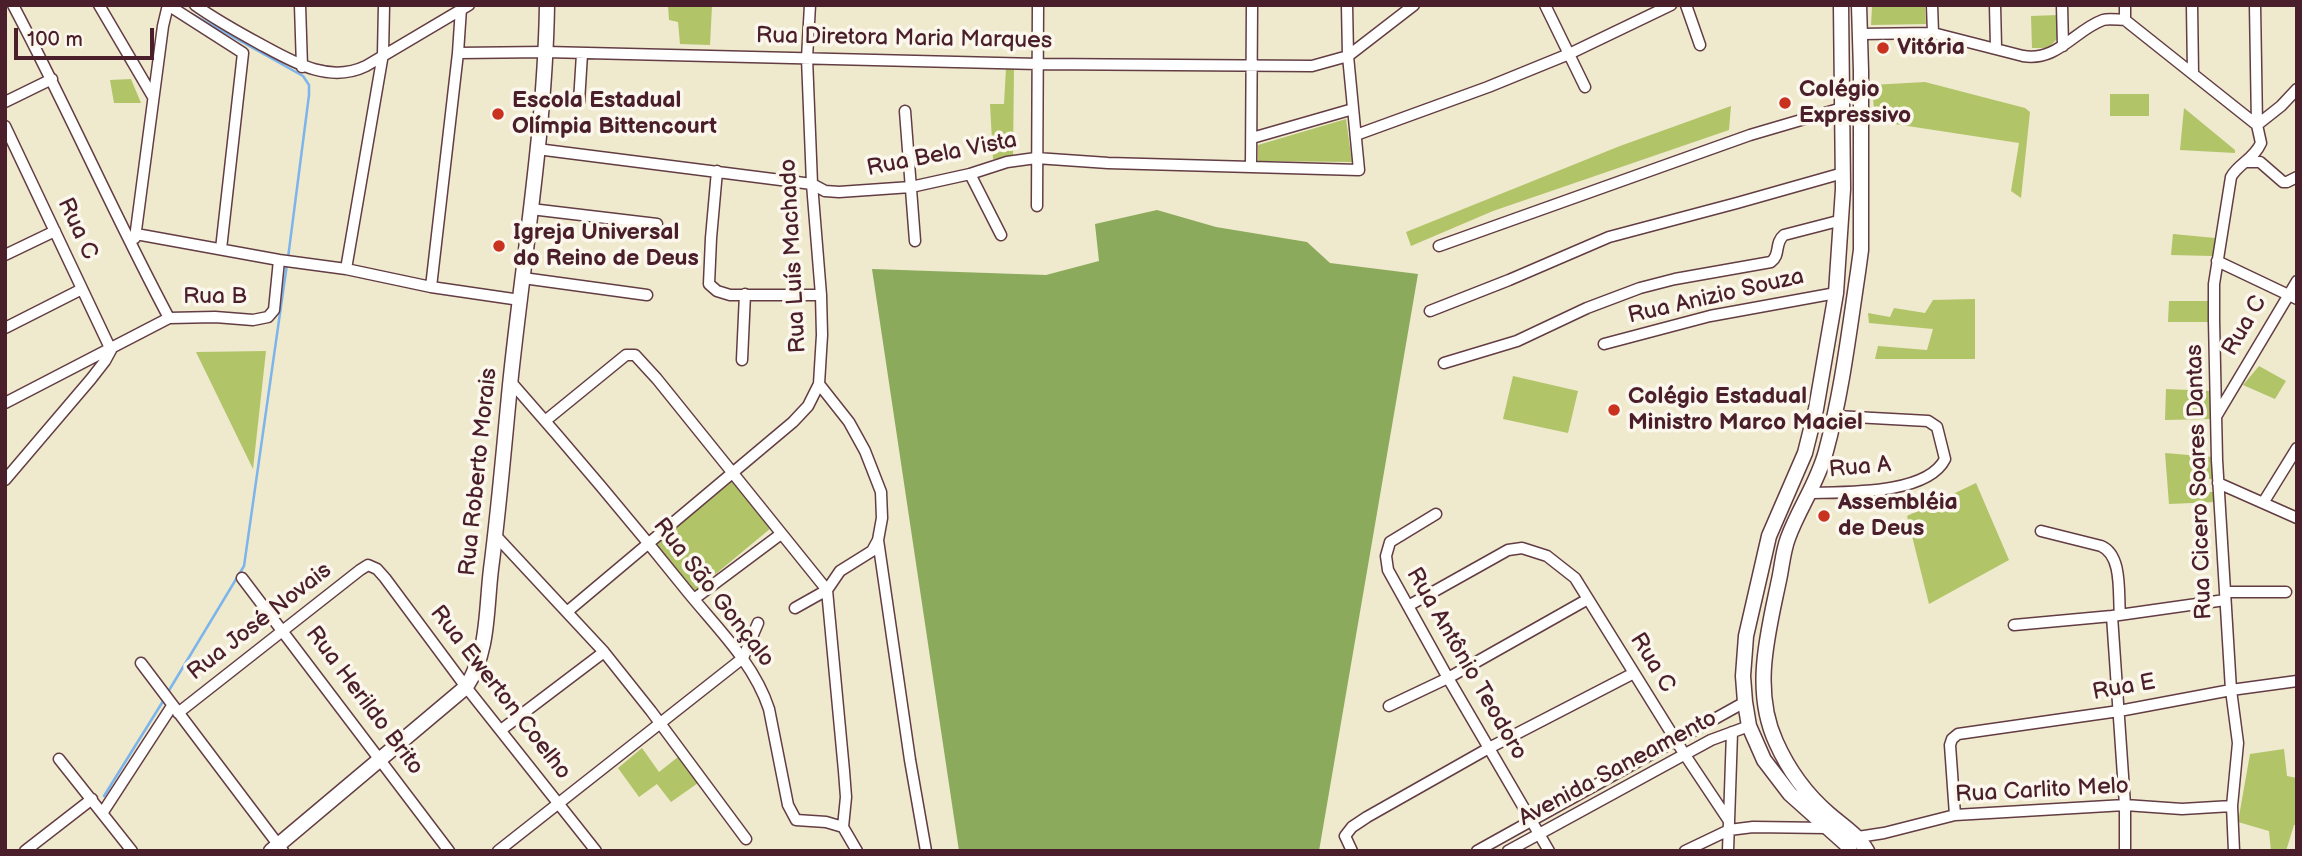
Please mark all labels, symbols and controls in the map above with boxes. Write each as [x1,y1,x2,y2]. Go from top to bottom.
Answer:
scale bar [18,14,158,58]
street label: Rua Diretora Maria Marques [756,23,1052,55]
text: 100 m [27,27,83,52]
place label: Vitória [1897,34,1965,62]
marker: Vitória [1875,40,1891,56]
place label: Colégio Expressivo [1799,76,1911,130]
place label: Escola Estadual Olímpia Bittencourt [512,87,717,141]
marker: Colégio Expressivo [1777,95,1793,111]
marker: Escola Estadual Olímpia Bittencourt [490,106,506,122]
street label: Rua Bela Vista [865,127,1019,183]
street label: Rua Luís Machado [775,158,813,354]
street label: Rua C [51,194,103,264]
place label: Igreja Universal do Reino de Deus [513,219,699,273]
marker: Igreja Universal do Reino de Deus [491,238,507,254]
street label: Rua Anizio Souza [1625,263,1807,331]
street label: Rua B [183,283,247,311]
street label: Rua C [2217,291,2273,361]
street label: Rua Cicero Soares Dantas [2181,344,2219,620]
street label: Rua Roberto Morais [454,367,504,577]
place label: Colégio Estadual Ministro Marco Maciel [1628,383,1863,437]
marker: Colégio Estadual Ministro Marco Maciel [1606,402,1622,418]
street label: Rua A [1828,452,1892,484]
place label: Assembléia de Deus [1838,489,1958,543]
marker: Assembléia de Deus [1816,508,1832,524]
street label: Rua São Gonçalo [646,513,780,673]
street label: Rua José Novais [182,557,338,687]
street label: Rua Antônio Teodoro [1400,563,1532,765]
street label: Rua Ewerton Coelho [423,600,577,786]
street label: Rua Herildo Brito [299,621,429,781]
street label: Rua C [1623,628,1681,698]
street label: Rua E [2090,669,2158,707]
street label: Avenida Saneamento [1514,705,1722,833]
street label: Rua Carlito Melo [1955,773,2129,809]

